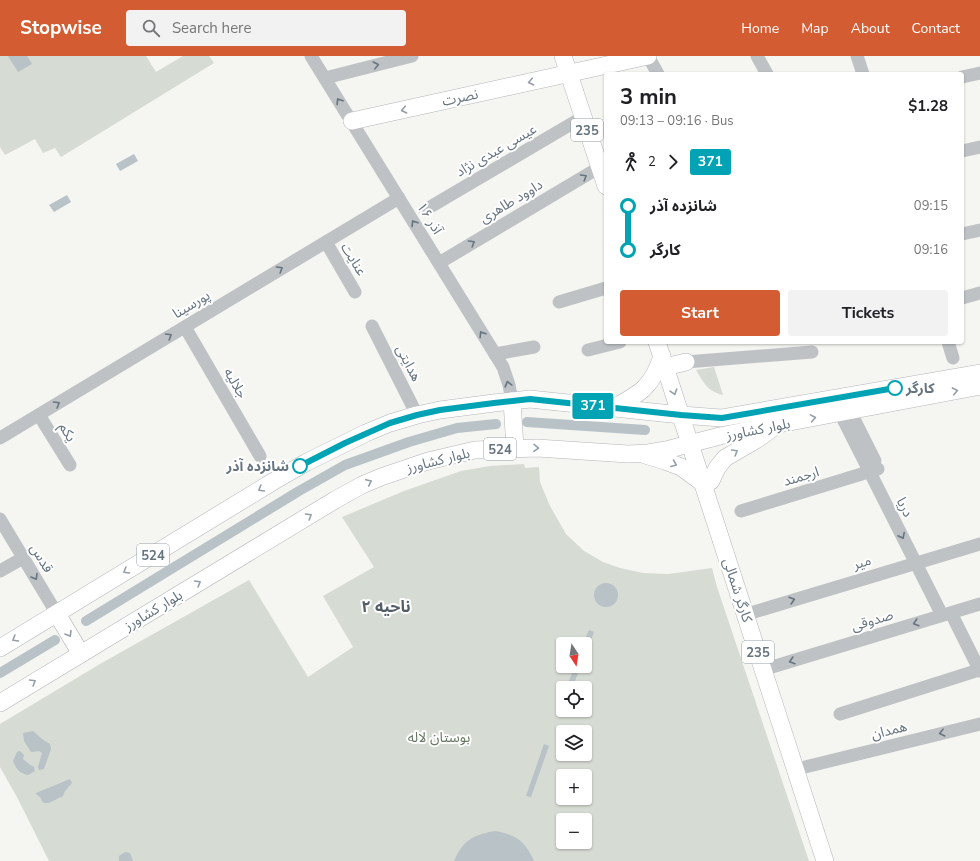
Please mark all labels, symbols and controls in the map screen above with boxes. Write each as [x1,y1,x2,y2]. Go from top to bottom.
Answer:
search box [126,10,406,46]
text: Stopwise [20,15,102,41]
icon: search [140,17,162,39]
text: Search here [172,18,251,38]
text: Home [741,19,779,38]
text: Map [801,19,829,38]
text: About [851,19,890,38]
text: Contact [912,19,960,38]
one-way arrow [373,61,380,70]
one-way arrow [527,77,534,85]
text: 3 min [620,82,677,112]
street label: نصرت [440,84,480,111]
text: $1.28 [908,96,948,116]
one-way arrow [336,98,343,105]
one-way arrow [400,105,407,113]
text: 09:13 – 09:16 · Bus [620,112,734,130]
road number: 235 [571,119,603,141]
street label: عیسی عبدی نژاد [452,120,540,181]
icon: walk [620,151,642,173]
icon: forward [662,151,684,173]
text: 371 [698,152,723,171]
text: 2 [648,153,656,171]
one-way arrow [580,174,587,181]
street label: داوود طاهری [476,175,547,228]
text: شانزده آذر [650,196,717,216]
text: 09:15 [914,197,948,215]
street label: ۱۶ آذر [412,199,447,239]
one-way arrow [411,220,419,227]
street label: عنایت [336,239,371,279]
text: کارگر [650,240,681,260]
one-way arrow [468,241,475,248]
text: 09:16 [914,241,948,259]
one-way arrow [276,267,283,274]
street label: پورسینا [169,286,214,323]
button: Start [620,290,780,336]
button: Tickets [788,290,948,336]
one-way arrow [480,331,487,338]
one-way arrow [165,334,172,341]
street label: هدایتی [391,342,426,385]
street label: جلالیه [219,365,252,402]
place label: کارگر [905,379,935,398]
one-way arrow [504,380,513,387]
marker: کارگر [887,380,903,396]
one-way arrow [669,388,678,395]
one-way arrow [952,388,958,396]
line badge: 371 [570,393,616,419]
text: 371 [580,396,606,415]
one-way arrow [53,401,60,408]
street label: بلوار کشاورز [723,414,792,445]
one-way arrow [810,414,816,423]
street label: یکم [54,419,81,446]
road number: 524 [484,438,516,460]
street label: بلوار کشاورز [403,443,472,478]
one-way arrow [533,444,539,452]
one-way arrow [731,450,738,457]
place label: شانزده آذر [226,457,289,476]
marker: شانزده آذر [292,458,308,474]
one-way arrow [670,460,677,468]
street label: ارجمند [781,462,821,491]
one-way arrow [365,479,373,487]
one-way arrow [258,484,265,492]
street label: دریا [892,494,918,521]
one-way arrow [305,513,312,520]
one-way arrow [897,531,905,539]
street label: قدس [26,540,58,576]
road number: 524 [137,544,169,566]
street label: میر [850,551,874,575]
street label: کارگر شمالی [718,556,757,625]
one-way arrow [123,567,130,574]
one-way arrow [30,573,37,580]
one-way arrow [194,580,201,588]
street label: بلوار کشاورز [120,585,186,636]
district label: ناحیه ۲ [361,596,411,618]
one-way arrow [788,596,795,605]
street label: صدوقی [849,605,896,636]
one-way arrow [913,618,920,627]
one-way arrow [64,630,72,637]
one-way arrow [12,634,19,642]
north arrow [556,637,592,673]
map controls [556,637,592,849]
road number: 235 [742,641,774,663]
one-way arrow [788,656,795,665]
one-way arrow [29,680,36,687]
button: locate [556,681,592,717]
street label: همدان [869,717,909,744]
button: layers [556,725,592,761]
park label: بوستان لاله [408,728,470,747]
one-way arrow [939,728,946,737]
button: + [556,769,592,805]
button: − [556,813,592,849]

